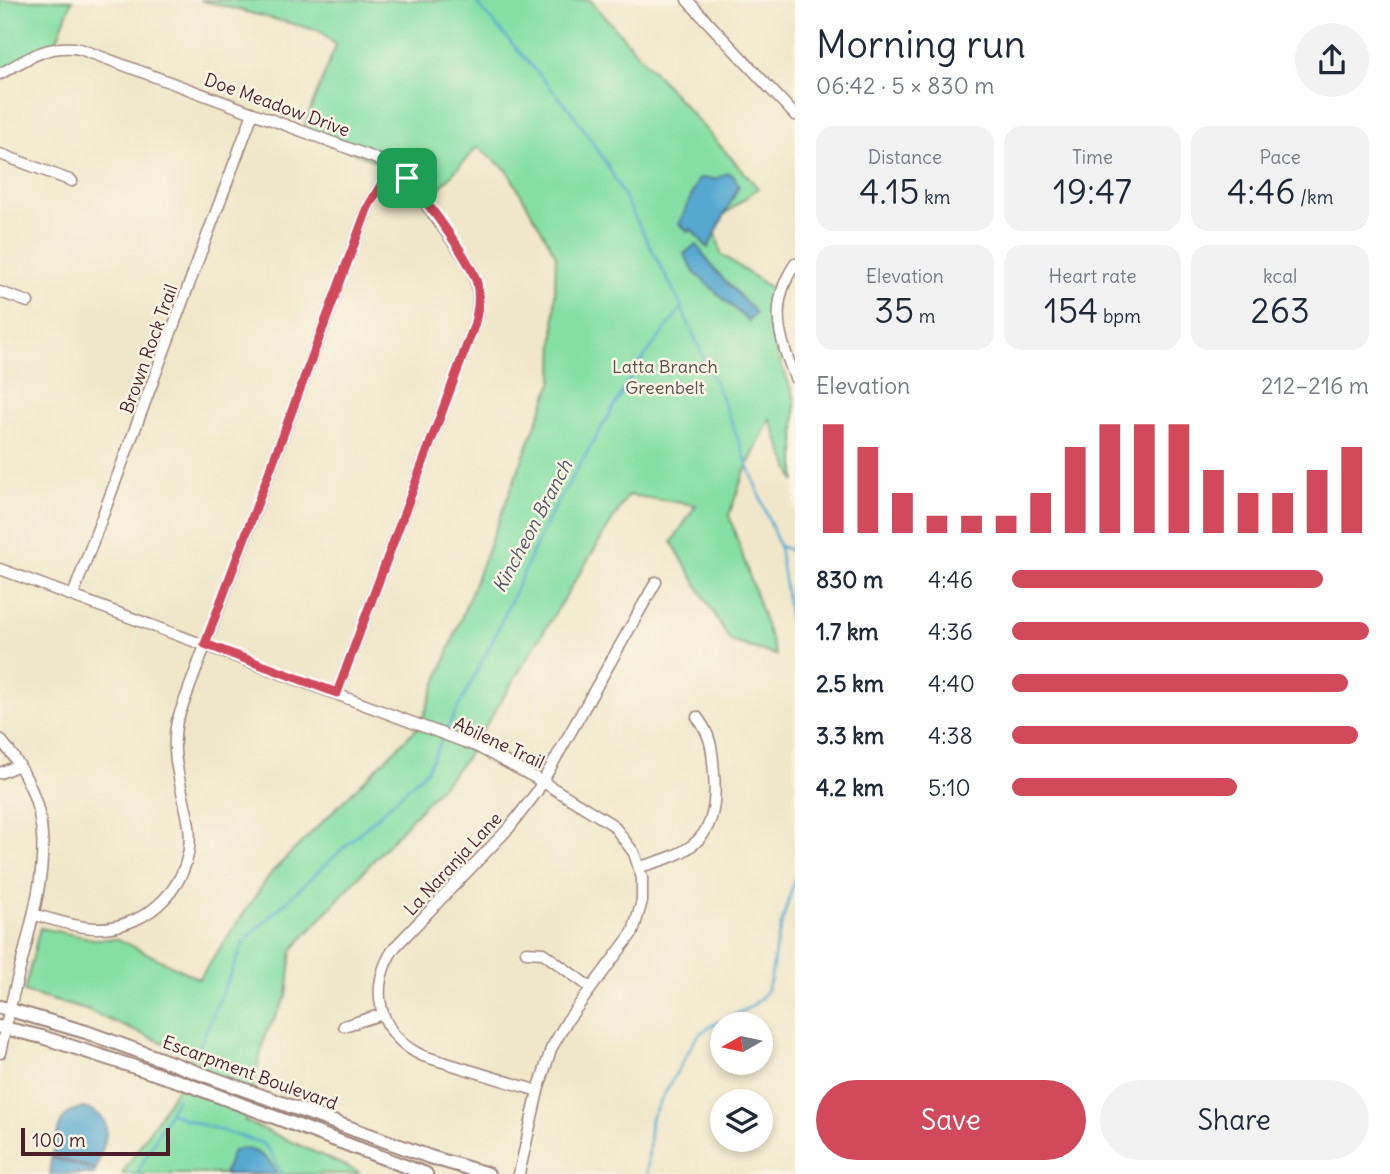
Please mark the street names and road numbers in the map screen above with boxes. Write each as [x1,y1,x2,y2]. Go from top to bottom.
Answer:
street label: Doe Meadow Drive [201,68,353,141]
street label: Brown Rock Trail [115,281,183,417]
street label: Abilene Trail [450,712,548,774]
street label: La Naranja Lane [399,807,506,920]
street label: Escarpment Boulevard [160,1030,341,1115]

